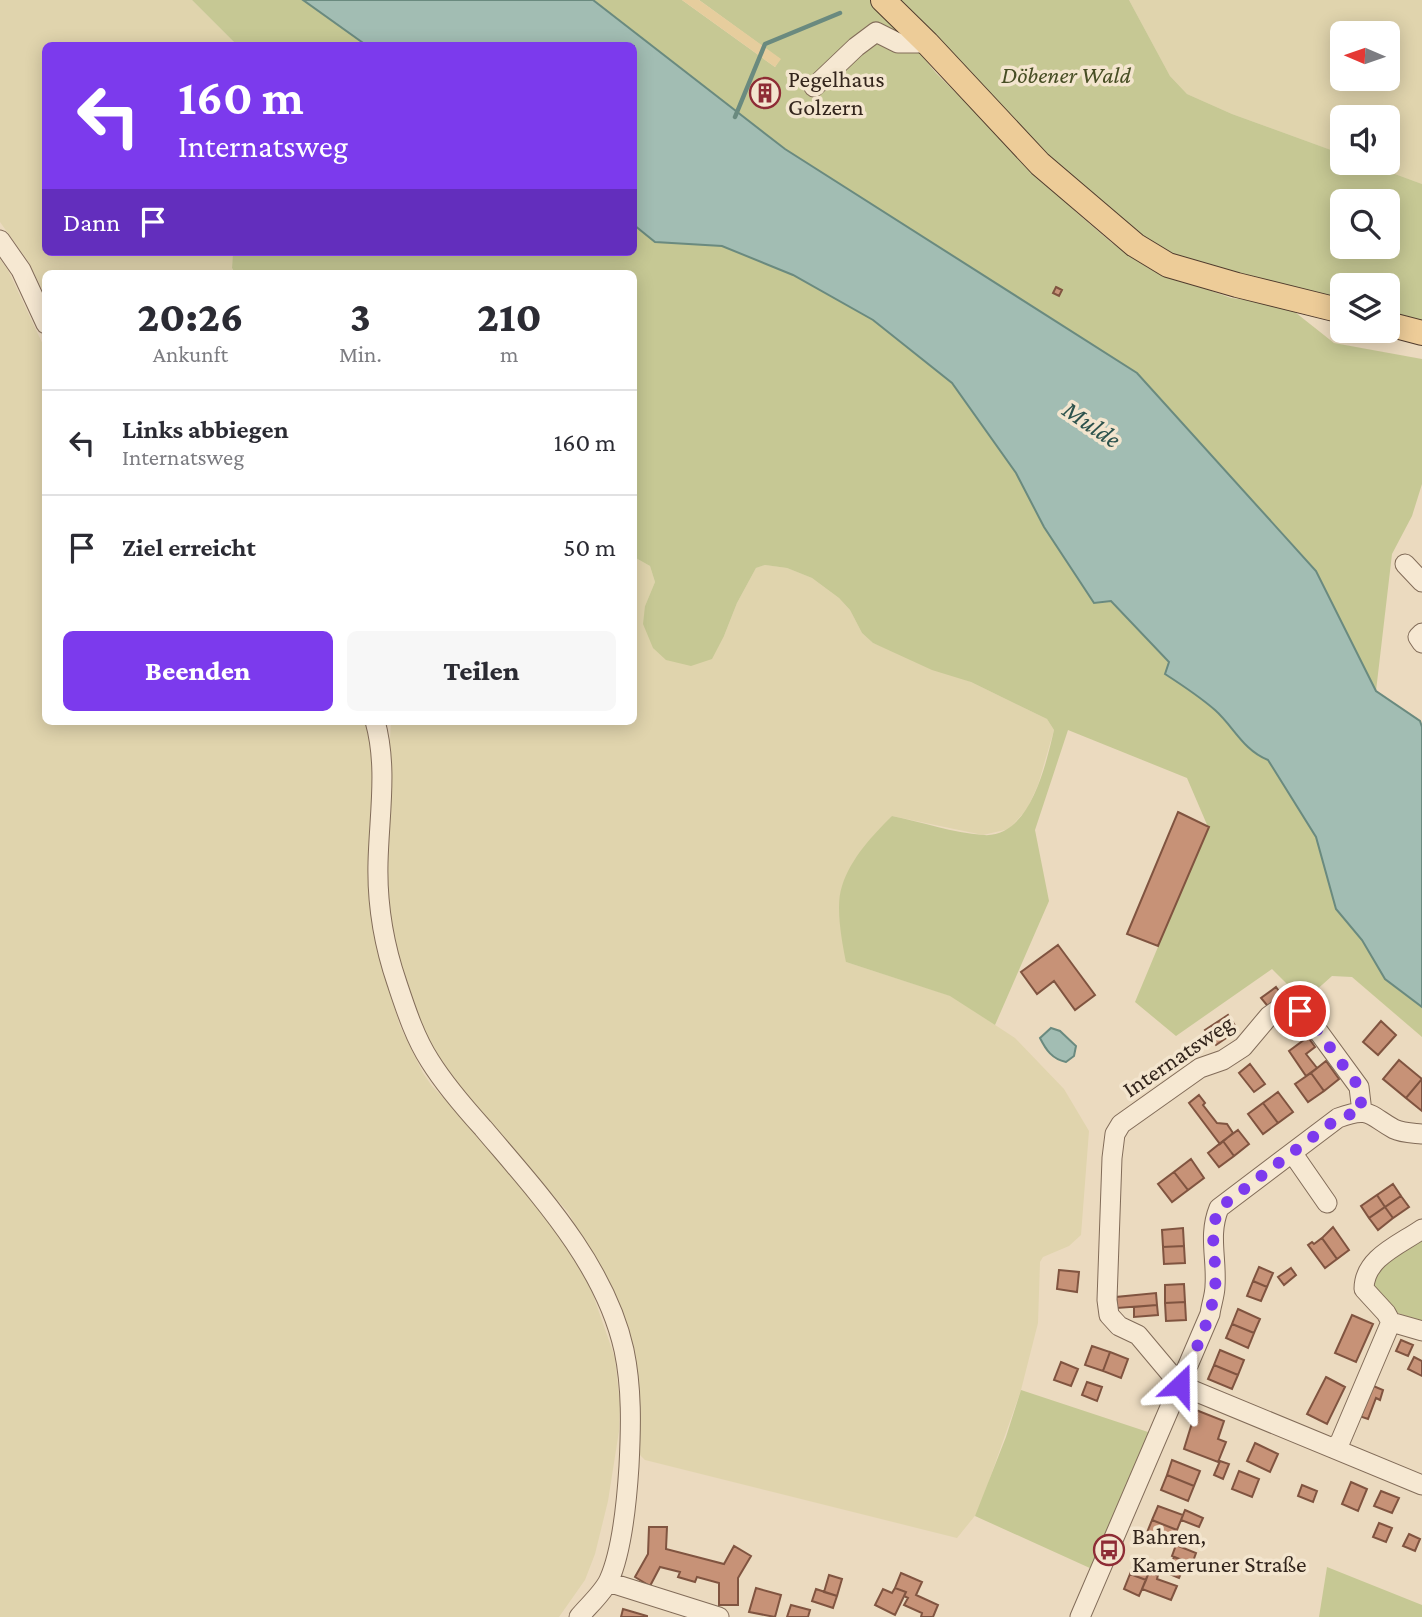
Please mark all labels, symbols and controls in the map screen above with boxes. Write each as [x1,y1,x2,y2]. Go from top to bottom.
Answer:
north arrow [1330,21,1400,91]
map controls [1330,21,1400,343]
park label: Döbener Wald [1001,61,1131,88]
place label: Pegelhaus Golzern [788,65,885,120]
icon: left [63,70,154,161]
text: 160 m [178,70,304,125]
building icon: Pegelhaus Golzern [748,76,782,110]
button: sound [1330,105,1400,175]
text: Internatsweg [178,128,348,164]
button: search [1330,189,1400,259]
icon: arrive [134,203,172,241]
text: Dann [63,208,120,237]
button: layers [1330,273,1400,343]
text: 20:26 [137,293,244,340]
text: 3 [350,293,371,340]
text: 210 [477,293,542,340]
text: Ankunft [153,341,228,367]
text: Min. [339,341,382,367]
text: m [500,341,519,367]
water label: Mulde [1057,394,1126,454]
text: Links abbiegen [122,415,289,444]
icon: left [63,424,101,462]
text: 160 m [554,428,616,457]
text: Internatsweg [122,444,244,470]
icon: arrive [63,529,101,567]
text: Ziel erreicht [122,533,256,562]
text: 50 m [563,533,616,562]
button: Beenden [63,631,333,711]
button: Teilen [347,631,616,711]
pin [1270,981,1330,1041]
icon: arrive [1281,992,1319,1030]
street label: Internatsweg [1117,1008,1238,1102]
position arrow [1143,1348,1217,1422]
place label: Bahren, Kameruner Straße [1132,1522,1306,1577]
bus stop icon: Bahren, Kameruner Straße [1092,1533,1126,1567]

